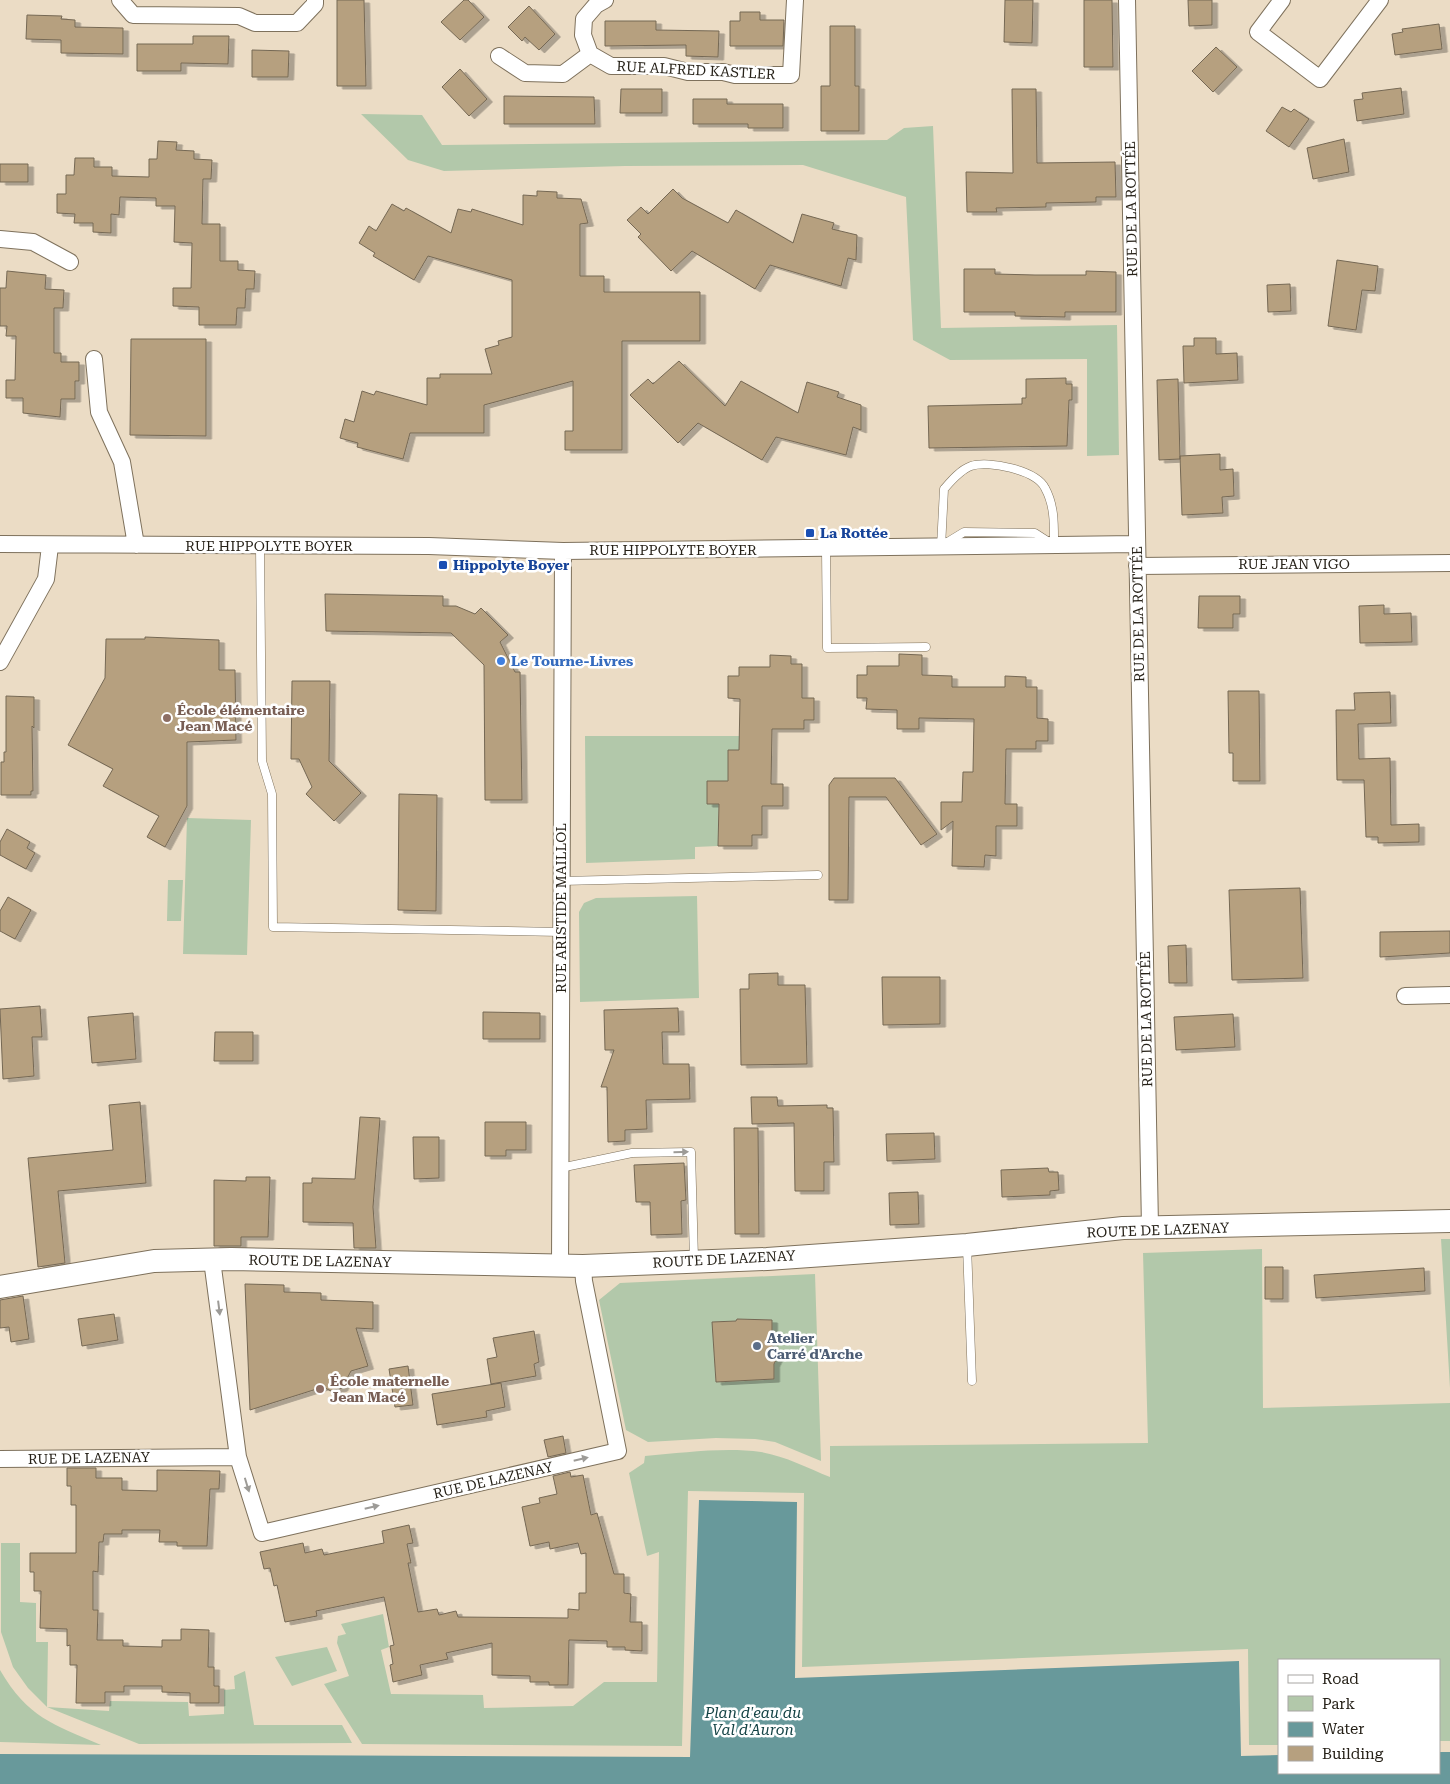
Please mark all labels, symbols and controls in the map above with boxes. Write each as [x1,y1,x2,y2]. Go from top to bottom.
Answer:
street label: RUE ALFRED KASTLER [616,58,776,82]
street label: RUE DE LA ROTTÉE [1122,141,1140,277]
place label: La Rottée [820,525,888,541]
marker: La Rottée [804,527,816,539]
street label: RUE HIPPOLYTE BOYER [185,538,353,554]
street label: RUE HIPPOLYTE BOYER [589,542,757,558]
street label: RUE DE LA ROTTÉE [1129,546,1147,682]
street label: RUE JEAN VIGO [1238,556,1350,572]
place label: Hippolyte Boyer [453,557,570,573]
marker: Hippolyte Boyer [437,559,449,571]
place label: Le Tourne-Livres [511,653,633,669]
marker: Le Tourne-Livres [495,655,507,667]
place label: École élémentaire Jean Macé [177,702,305,734]
marker: École élémentaire Jean Macé [161,712,173,724]
street label: RUE ARISTIDE MAILLOL [553,823,569,993]
street label: RUE DE LA ROTTÉE [1137,951,1155,1087]
one-way arrow [673,1148,689,1156]
street label: ROUTE DE LAZENAY [1086,1219,1230,1240]
street label: ROUTE DE LAZENAY [652,1247,796,1271]
street label: ROUTE DE LAZENAY [248,1252,392,1270]
one-way arrow [215,1300,223,1316]
place label: Atelier Carré d'Arche [767,1330,863,1362]
marker: Atelier Carré d'Arche [751,1340,763,1352]
place label: École maternelle Jean Macé [330,1373,449,1405]
marker: École maternelle Jean Macé [314,1383,326,1395]
street label: RUE DE LAZENAY [28,1449,151,1467]
one-way arrow [574,1455,589,1463]
street label: RUE DE LAZENAY [432,1458,555,1502]
one-way arrow [244,1478,251,1493]
one-way arrow [364,1503,379,1511]
legend [1278,1659,1440,1774]
text: Road [1322,1670,1359,1688]
text: Park [1322,1695,1356,1713]
water label: Plan d'eau du Val d'Auron [704,1704,801,1739]
text: Water [1322,1720,1364,1738]
text: Building [1322,1745,1384,1763]

